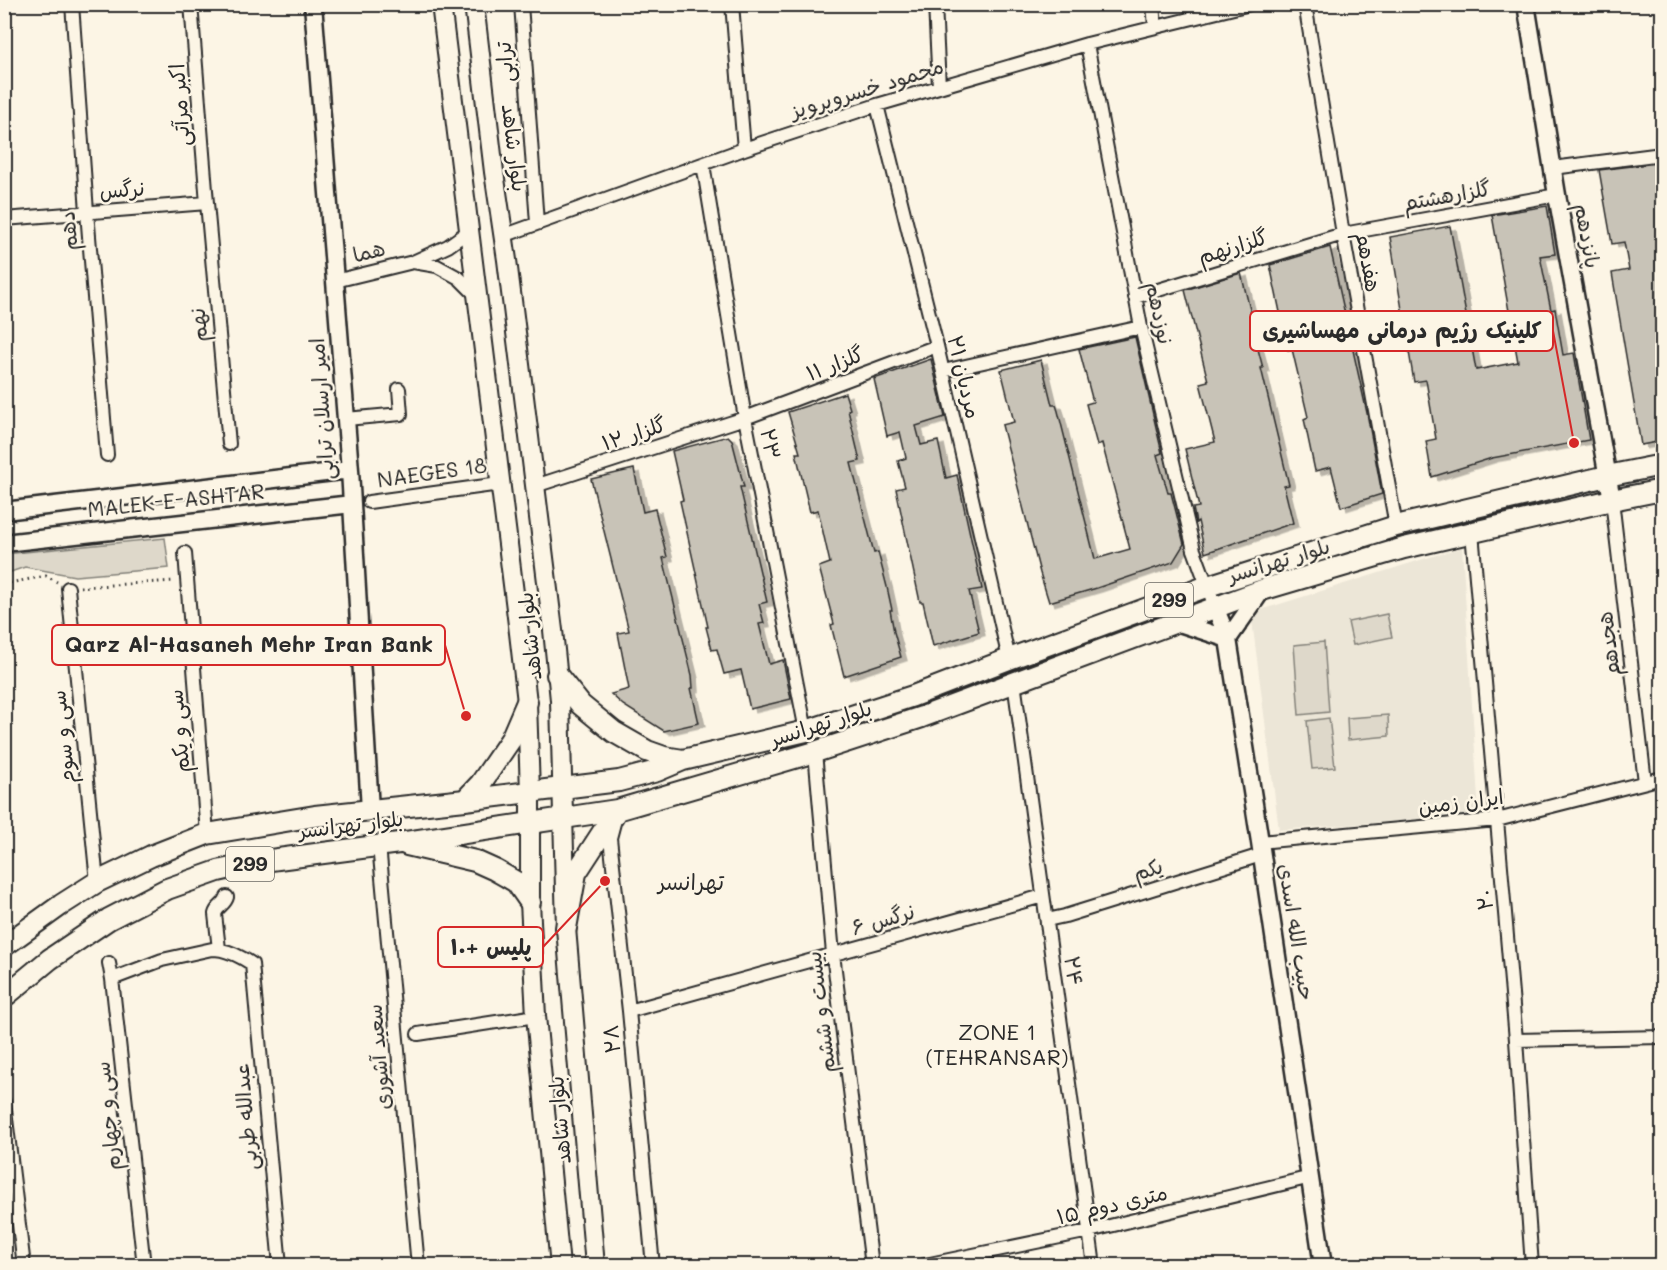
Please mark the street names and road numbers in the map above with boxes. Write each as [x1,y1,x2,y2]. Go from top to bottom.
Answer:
street label: ترابی [489,40,520,83]
street label: محمود خسروپرویز [785,51,947,125]
street label: اکبر مرآتی [162,63,197,147]
street label: بلوار شاهد [496,102,534,193]
street label: نرگس [98,173,145,204]
street label: گلزارهشتم [1401,174,1493,219]
street label: پانزدهم [1566,201,1607,271]
street label: دهم [52,210,87,252]
street label: گلزارنهم [1194,222,1272,273]
street label: هفدهم [1347,230,1388,295]
street label: هما [350,233,388,268]
street label: نوزدهم [1137,279,1180,347]
street label: نهم [183,307,216,343]
street label: ۲۱ مردیان [943,332,988,421]
street label: امیر ارسلان ترابی [302,337,341,481]
street label: گلزار ۱۱ [802,339,867,386]
street label: گلزار ۱۲ [598,410,669,456]
street label: ۲۳ [755,426,788,462]
street label: NAEGES 18 [375,450,488,493]
street label: MALEK-E-ASHTAR [86,477,266,522]
street label: بلوار تهرانسر [1222,531,1333,589]
road number: 299 [1145,583,1193,617]
street label: بلوار شاهد [510,591,548,681]
street label: هجدهم [1590,610,1629,678]
street label: سی و یکم [160,688,199,774]
street label: سی و سوم [43,689,84,785]
street label: بلوار تهرانسر [764,693,875,753]
street label: ایران زمین [1417,782,1505,819]
street label: بلوار تهرانسر [295,804,405,845]
road number: 299 [226,847,274,881]
street label: یکم [1129,851,1167,890]
street label: حبیب الله اسدی [1272,861,1322,1002]
street label: ۲۰ [1469,888,1498,912]
street label: نرگس ۶ [848,897,917,940]
street label: بیست و ششم [799,949,844,1075]
street label: ۲۴ [1059,954,1090,988]
street label: سعید آشوری [359,1003,397,1111]
street label: ۲۸ [596,1024,625,1055]
street label: سی و چهارم [87,1060,130,1172]
street label: عبدالله طربی [226,1062,265,1172]
street label: بلوار شاهد [541,1075,577,1165]
street label: ۱۵ متری دوم [1054,1178,1171,1233]

